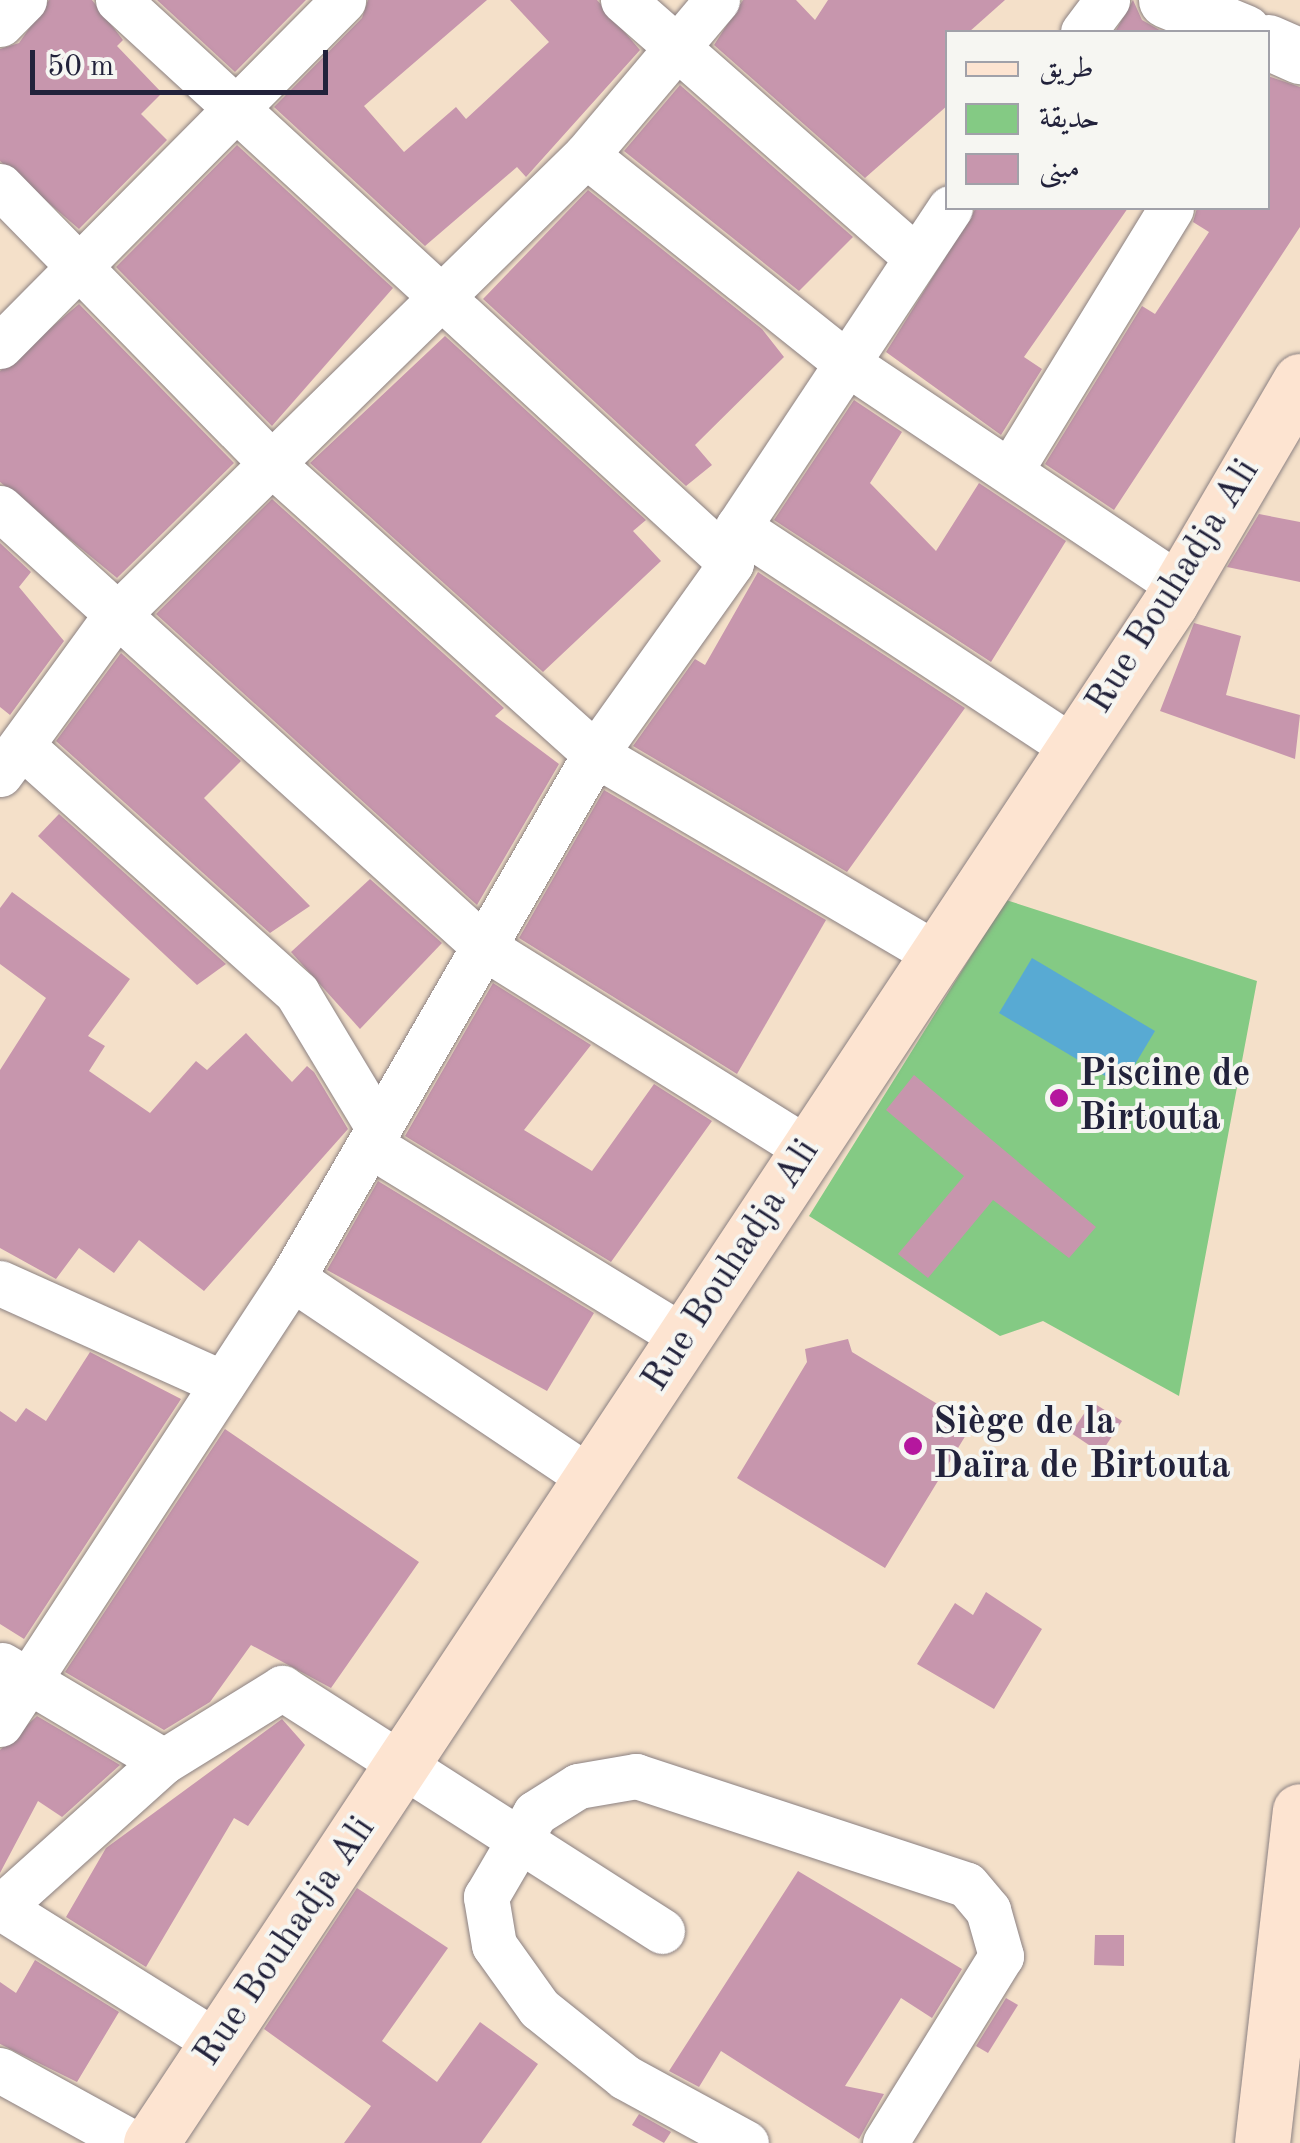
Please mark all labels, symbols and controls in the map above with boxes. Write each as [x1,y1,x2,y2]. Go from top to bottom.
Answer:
scale bar [35,30,332,92]
legend [945,30,1270,210]
text: 50 m [47,52,114,82]
text: طريق [1039,54,1094,84]
text: حديقة [1039,104,1100,134]
text: مبنى [1039,154,1080,184]
street label: Rue Bouhadja Ali [1077,451,1271,723]
place label: Piscine de Birtouta [1079,1053,1250,1142]
marker: Piscine de Birtouta [1048,1087,1070,1109]
street label: Rue Bouhadja Ali [634,1131,830,1401]
place label: Siège de la Daïra de Birtouta [933,1401,1231,1490]
marker: Siège de la Daïra de Birtouta [902,1435,924,1457]
street label: Rue Bouhadja Ali [186,1808,386,2076]

